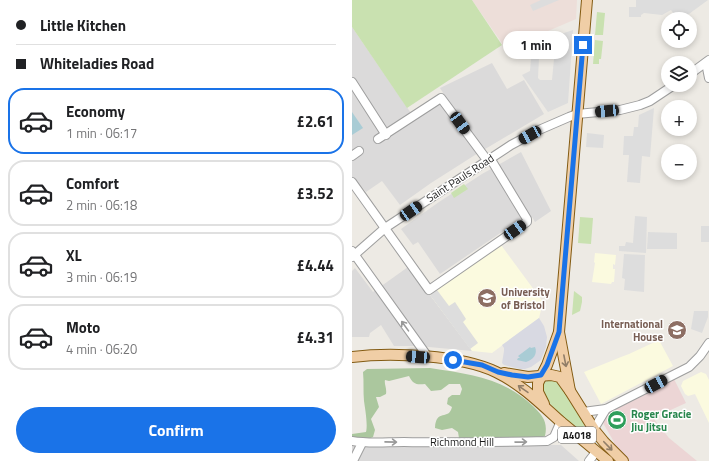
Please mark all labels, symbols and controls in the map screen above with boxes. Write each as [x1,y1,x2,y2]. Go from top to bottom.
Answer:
map controls [661,12,697,180]
button: locate [661,12,697,48]
text: Little Kitchen [40,14,126,37]
callout: 1 min [503,31,569,59]
text: 1 min [520,35,552,55]
route end [574,36,592,54]
text: Whiteladies Road [40,52,154,75]
button: layers [661,56,697,92]
text: Economy [66,100,125,123]
button: + [661,100,697,136]
icon: car [18,103,54,139]
car [595,104,619,118]
text: £2.61 [297,110,334,133]
car [448,110,472,136]
text: 1 min · 06:17 [66,123,137,143]
car [517,124,543,146]
button: − [661,144,697,180]
street label: Saint Pauls Road [423,150,497,206]
text: Comfort [66,172,119,195]
icon: car [18,175,54,211]
text: £3.52 [297,182,334,205]
text: 2 min · 06:18 [66,195,137,215]
car [398,199,424,223]
car [502,218,528,242]
text: XL [66,244,82,267]
icon: car [18,247,54,283]
text: £4.44 [297,254,334,277]
text: 3 min · 06:19 [66,267,137,287]
place label: University of Bristol [501,284,550,313]
school or university icon: University of Bristol [476,287,498,309]
text: Moto [66,316,100,339]
place label: International House [601,316,663,345]
icon: car [18,319,54,355]
school or university icon: International House [666,319,688,341]
one-way arrow [401,320,409,331]
text: £4.31 [297,326,334,349]
text: 4 min · 06:20 [66,339,137,359]
car [406,350,430,364]
route start [444,351,462,369]
one-way arrow [561,354,569,367]
car [643,373,669,395]
one-way arrow [518,385,529,393]
place label: Roger Gracie Jiu Jitsu [631,406,692,435]
button: Confirm [16,407,336,453]
sports icon: Roger Gracie Jiu Jitsu [606,409,628,431]
road number: A4018 [558,427,596,443]
street label: Richmond Hill [430,434,494,450]
one-way arrow [384,438,397,446]
one-way arrow [514,438,527,446]
one-way arrow [603,441,613,451]

